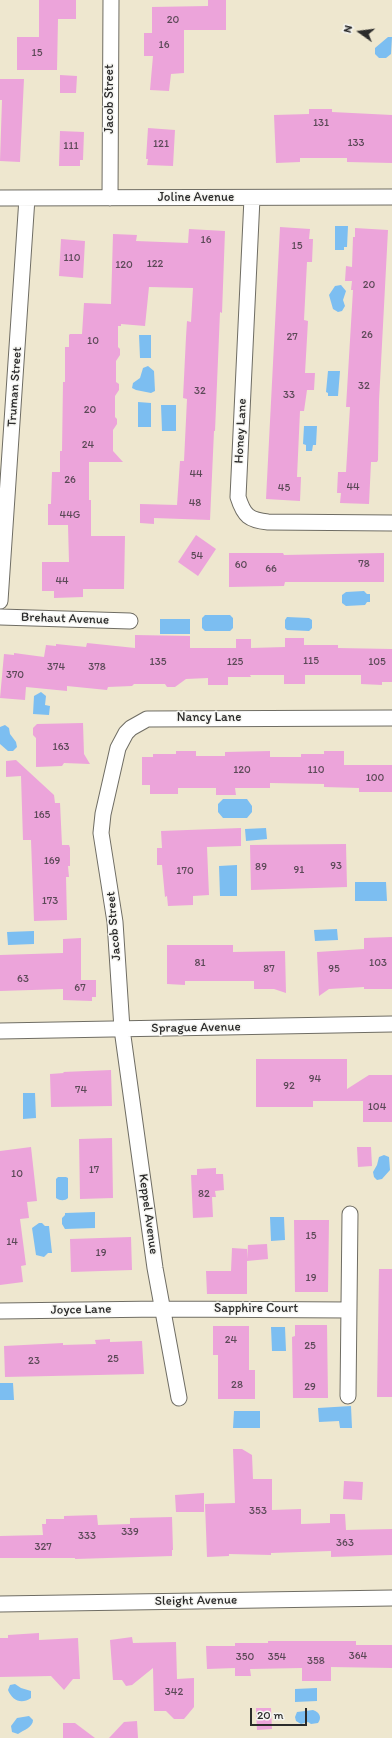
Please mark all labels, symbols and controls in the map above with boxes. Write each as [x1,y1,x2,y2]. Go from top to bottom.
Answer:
north arrow [340,12,380,52]
house number: 20 [167,13,179,27]
text: N [341,24,355,34]
house number: 16 [159,38,169,52]
house number: 15 [32,46,42,60]
street label: Jacob Street [102,64,118,134]
house number: 131 [313,116,329,130]
house number: 133 [347,136,365,150]
house number: 121 [153,137,169,151]
house number: 111 [63,139,79,153]
street label: Joline Avenue [158,190,234,206]
house number: 16 [201,233,211,247]
house number: 15 [292,239,302,253]
house number: 110 [64,251,80,265]
house number: 122 [147,257,163,271]
house number: 120 [115,258,133,272]
house number: 20 [363,278,375,292]
house number: 26 [361,328,373,342]
house number: 27 [286,330,298,344]
house number: 10 [87,334,99,348]
street label: Truman Street [4,346,26,428]
house number: 32 [358,379,370,393]
house number: 32 [194,384,206,398]
house number: 33 [283,388,295,402]
street label: Honey Lane [232,398,250,464]
house number: 20 [84,403,96,417]
house number: 24 [82,438,94,452]
house number: 44 [189,467,203,481]
house number: 26 [64,473,76,487]
house number: 44 [346,480,360,494]
house number: 45 [278,481,290,495]
house number: 48 [189,496,201,510]
house number: 44G [60,508,80,522]
house number: 54 [191,549,203,563]
house number: 78 [358,557,370,571]
house number: 60 [235,558,247,572]
house number: 66 [265,562,277,576]
house number: 44 [55,574,69,588]
street label: Brehaut Avenue [21,610,109,628]
house number: 115 [303,654,319,668]
house number: 135 [150,655,166,669]
house number: 125 [227,655,243,669]
house number: 105 [368,655,386,669]
house number: 374 [47,660,65,674]
house number: 378 [88,660,106,674]
house number: 370 [6,668,24,682]
street label: Nancy Lane [177,710,241,726]
house number: 163 [53,740,69,754]
house number: 120 [233,763,251,777]
house number: 110 [308,763,324,777]
house number: 100 [366,771,384,785]
house number: 165 [34,808,50,822]
house number: 169 [44,854,60,868]
house number: 93 [330,859,342,873]
house number: 89 [255,860,267,874]
house number: 91 [294,863,304,877]
house number: 170 [176,864,194,878]
street label: Jacob Street [103,891,125,961]
house number: 173 [42,894,58,908]
house number: 81 [194,956,206,970]
house number: 103 [369,956,387,970]
house number: 87 [263,962,275,976]
house number: 95 [328,962,340,976]
house number: 63 [17,972,29,986]
house number: 67 [74,981,86,995]
street label: Sprague Avenue [151,1019,241,1037]
house number: 94 [309,1072,321,1086]
house number: 92 [283,1079,295,1093]
house number: 74 [75,1083,87,1097]
house number: 104 [368,1100,386,1114]
house number: 17 [89,1163,99,1177]
house number: 10 [11,1167,23,1181]
street label: Keppel Avenue [135,1173,161,1255]
house number: 82 [198,1187,210,1201]
house number: 15 [306,1229,316,1243]
house number: 14 [6,1235,18,1249]
house number: 19 [96,1246,106,1260]
house number: 19 [306,1271,316,1285]
street label: Sapphire Court [214,1301,298,1317]
street label: Joyce Lane [51,1302,111,1318]
house number: 24 [225,1333,237,1347]
house number: 25 [304,1339,316,1353]
house number: 25 [107,1352,119,1366]
house number: 23 [28,1354,40,1368]
house number: 28 [231,1378,243,1392]
house number: 29 [304,1380,316,1394]
house number: 353 [249,1504,267,1518]
house number: 339 [121,1525,139,1539]
house number: 333 [78,1529,96,1543]
house number: 363 [336,1536,354,1550]
house number: 327 [34,1540,52,1554]
street label: Sleight Avenue [155,1592,237,1610]
house number: 364 [349,1649,367,1663]
house number: 350 [236,1650,254,1664]
house number: 354 [268,1650,286,1664]
house number: 358 [307,1654,325,1668]
house number: 342 [165,1685,183,1699]
scale bar [252,1700,309,1726]
text: 20 m [257,1708,284,1722]

